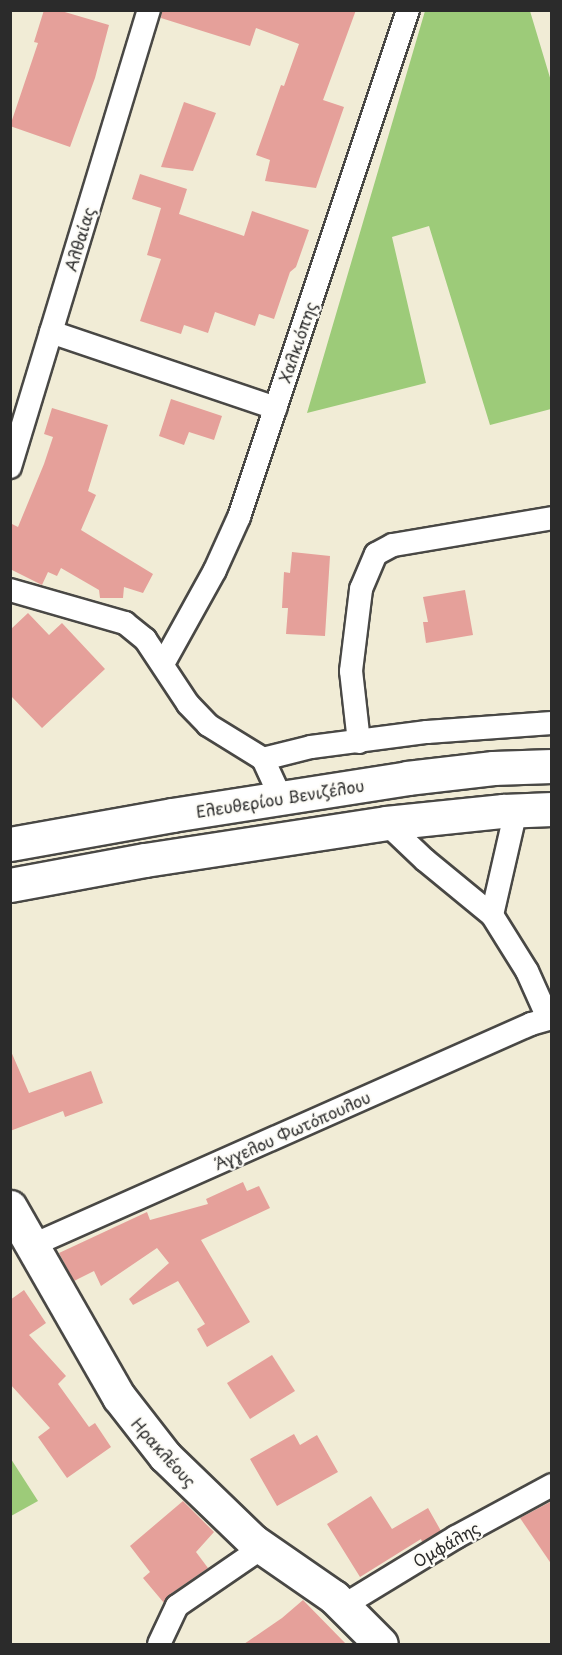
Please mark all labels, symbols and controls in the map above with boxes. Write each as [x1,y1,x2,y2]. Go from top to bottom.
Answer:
street label: Αλθαίας [60,205,98,273]
street label: Χαλκιόπης [274,299,320,385]
street label: Ελευθερίου Βενιζέλου [194,775,366,821]
street label: Άγγελου Φωτόπουλου [211,1087,373,1173]
street label: Ηρακλέους [128,1413,200,1491]
street label: Ομφάλης [409,1517,483,1571]

